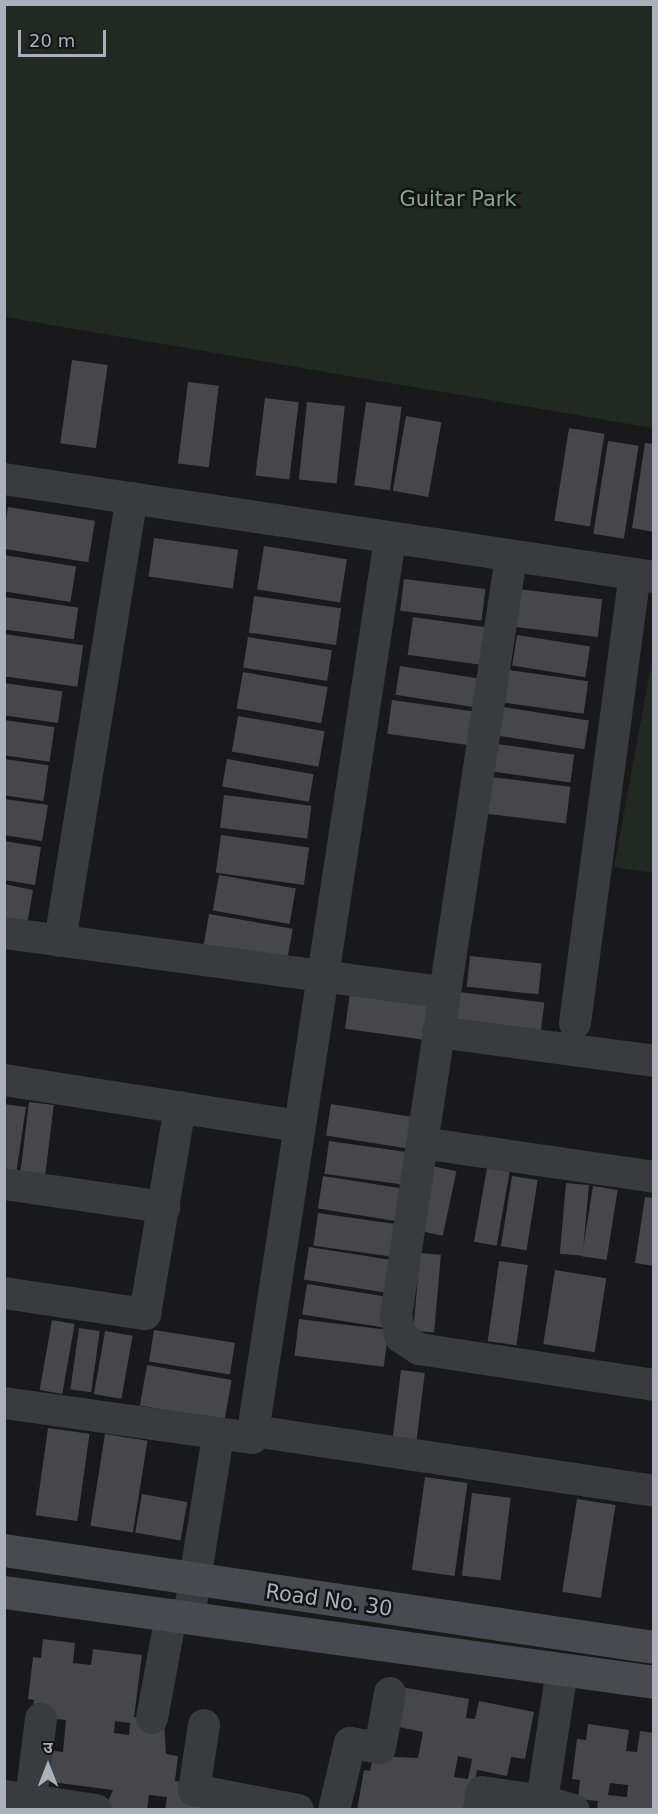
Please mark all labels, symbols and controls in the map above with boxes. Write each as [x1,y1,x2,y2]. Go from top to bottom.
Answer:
scale bar [21,18,110,56]
text: 20 m [29,30,75,51]
park label: Guitar Park [399,186,517,212]
street label: Road No. 30 [264,1579,394,1621]
north arrow [18,1736,78,1796]
text: उ [43,1738,53,1757]

